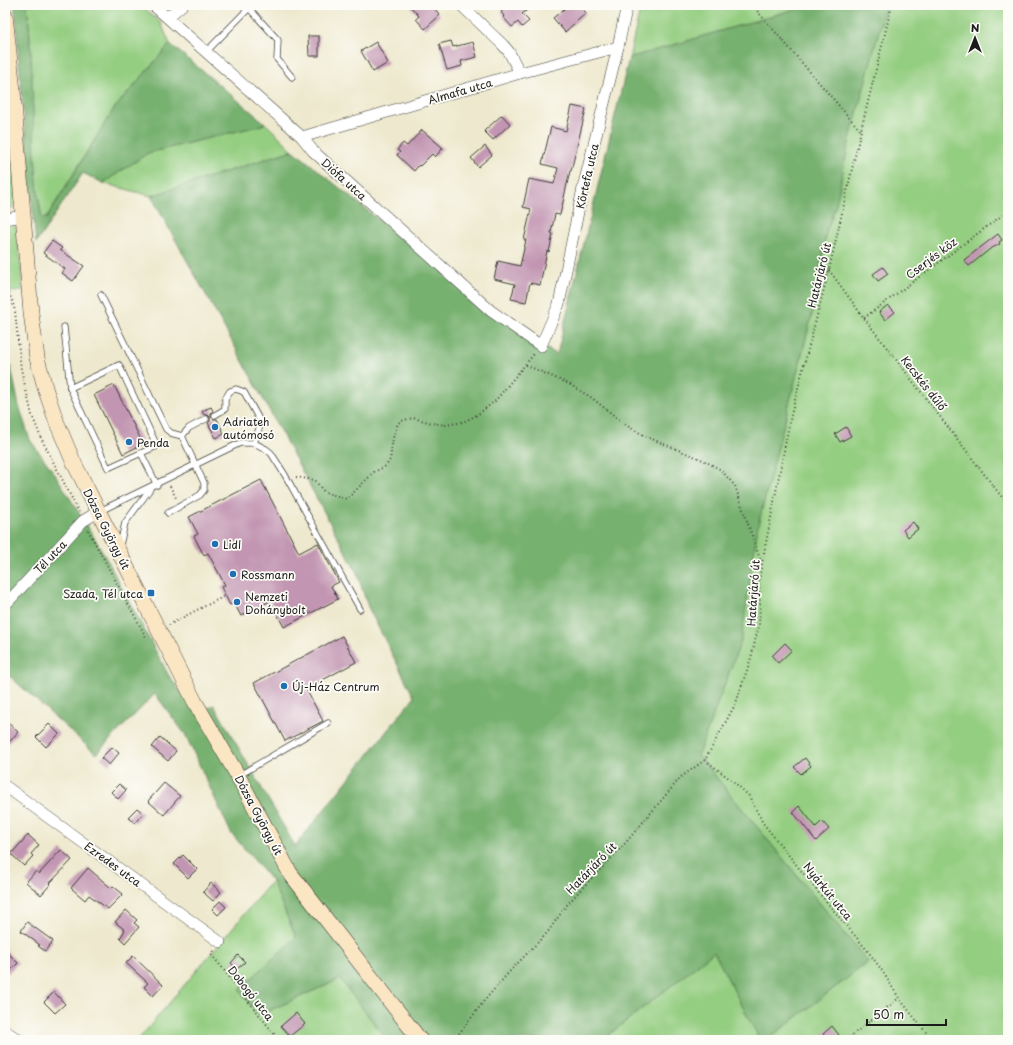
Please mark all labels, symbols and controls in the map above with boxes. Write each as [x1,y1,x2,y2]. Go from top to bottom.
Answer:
north arrow [955,18,995,58]
text: N [971,19,980,36]
street label: Almafa utca [426,74,494,108]
street label: Körtefa utca [571,141,603,210]
street label: Diófa utca [317,154,371,204]
street label: Cserjés köz [902,233,960,283]
street label: Határjáró út [803,240,835,309]
street label: Kecskés dűlő [897,352,951,414]
place label: Adriateh autómosó [223,413,274,443]
marker: Adriateh autómosó [210,422,220,432]
place label: Penda [137,434,169,451]
marker: Penda [124,437,134,447]
street label: Dózsa György út [79,486,135,573]
street label: Tél utca [30,536,70,578]
place label: Lidl [223,536,241,553]
marker: Lidl [210,539,220,549]
street label: Határjáró út [742,559,764,627]
place label: Rossmann [241,566,295,583]
marker: Rossmann [228,569,238,579]
place label: Szada, Tél utca [63,585,143,602]
marker: Szada, Tél utca [146,588,156,598]
place label: Nemzeti Dohánybolt [245,588,306,618]
marker: Nemzeti Dohánybolt [232,597,242,607]
place label: Új-Ház Centrum [292,678,380,695]
marker: Új-Ház Centrum [279,681,289,691]
street label: Dózsa György út [231,772,288,859]
street label: Ezredes utca [81,838,145,891]
street label: Határjáró út [562,838,621,898]
street label: Nyárkút utca [799,858,857,924]
street label: Dobogó utca [224,962,278,1024]
scale bar [867,1001,946,1027]
text: 50 m [873,1005,904,1023]

